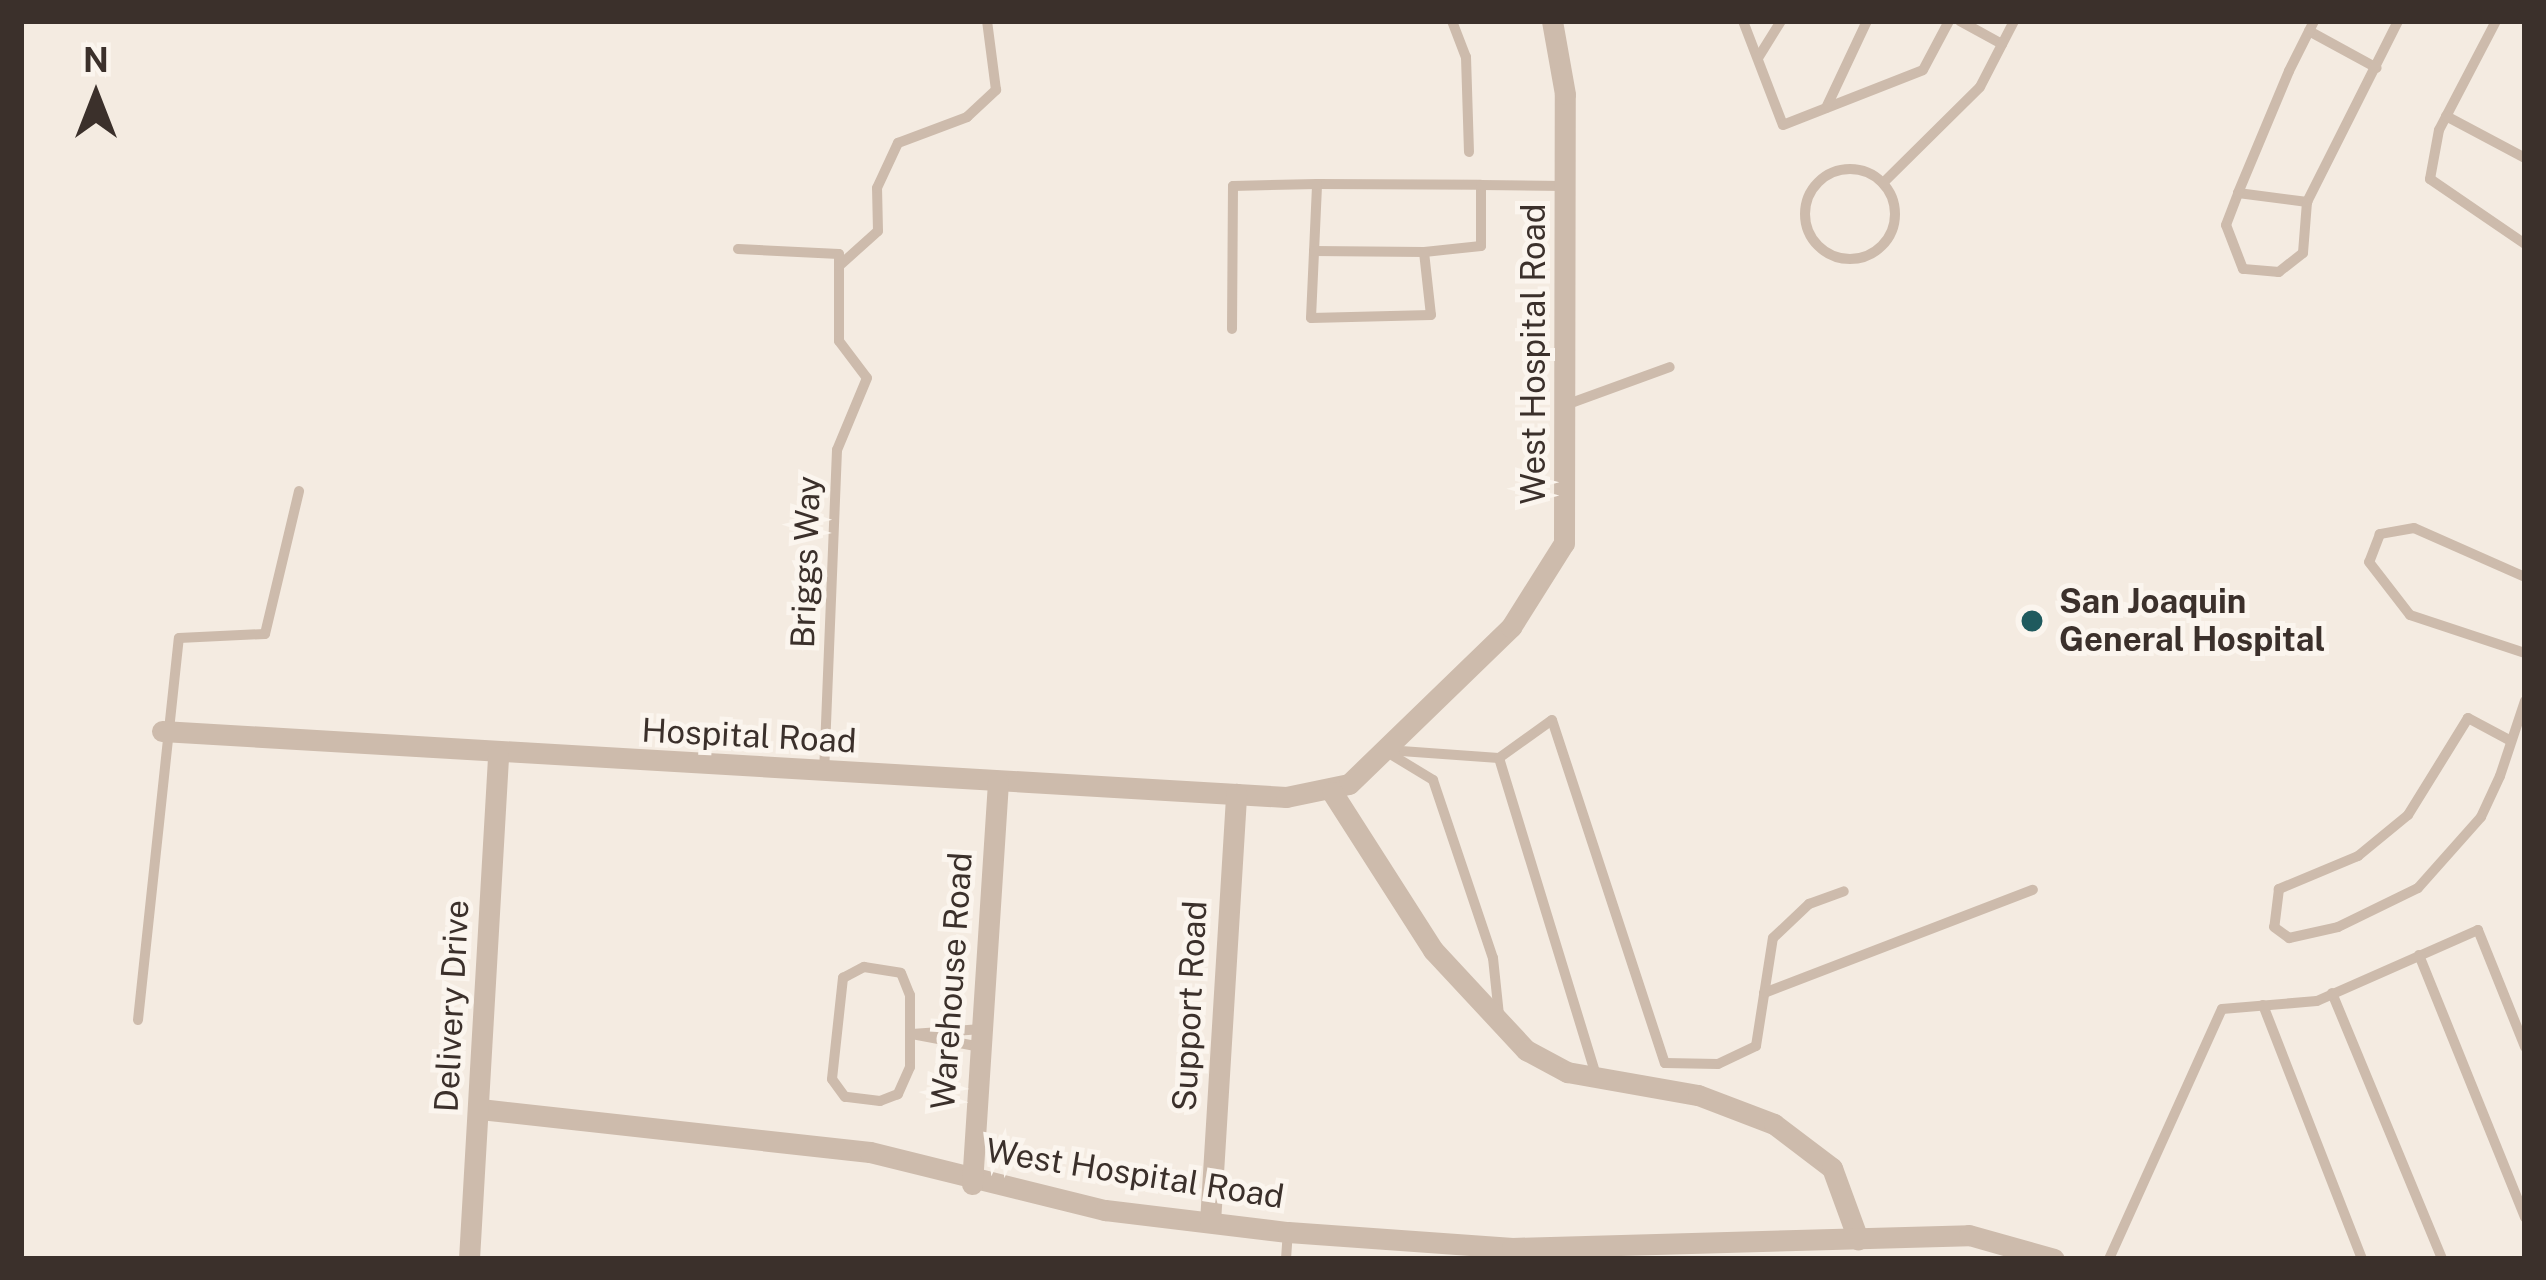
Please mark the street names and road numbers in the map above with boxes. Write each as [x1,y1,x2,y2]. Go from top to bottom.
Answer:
street label: West Hospital Road [1514,203,1554,505]
street label: Briggs Way [783,475,829,649]
street label: Hospital Road [640,711,858,761]
street label: Warehouse Road [923,851,981,1111]
street label: Delivery Drive [427,899,477,1113]
street label: Support Road [1165,900,1215,1112]
street label: West Hospital Road [983,1131,1287,1217]

